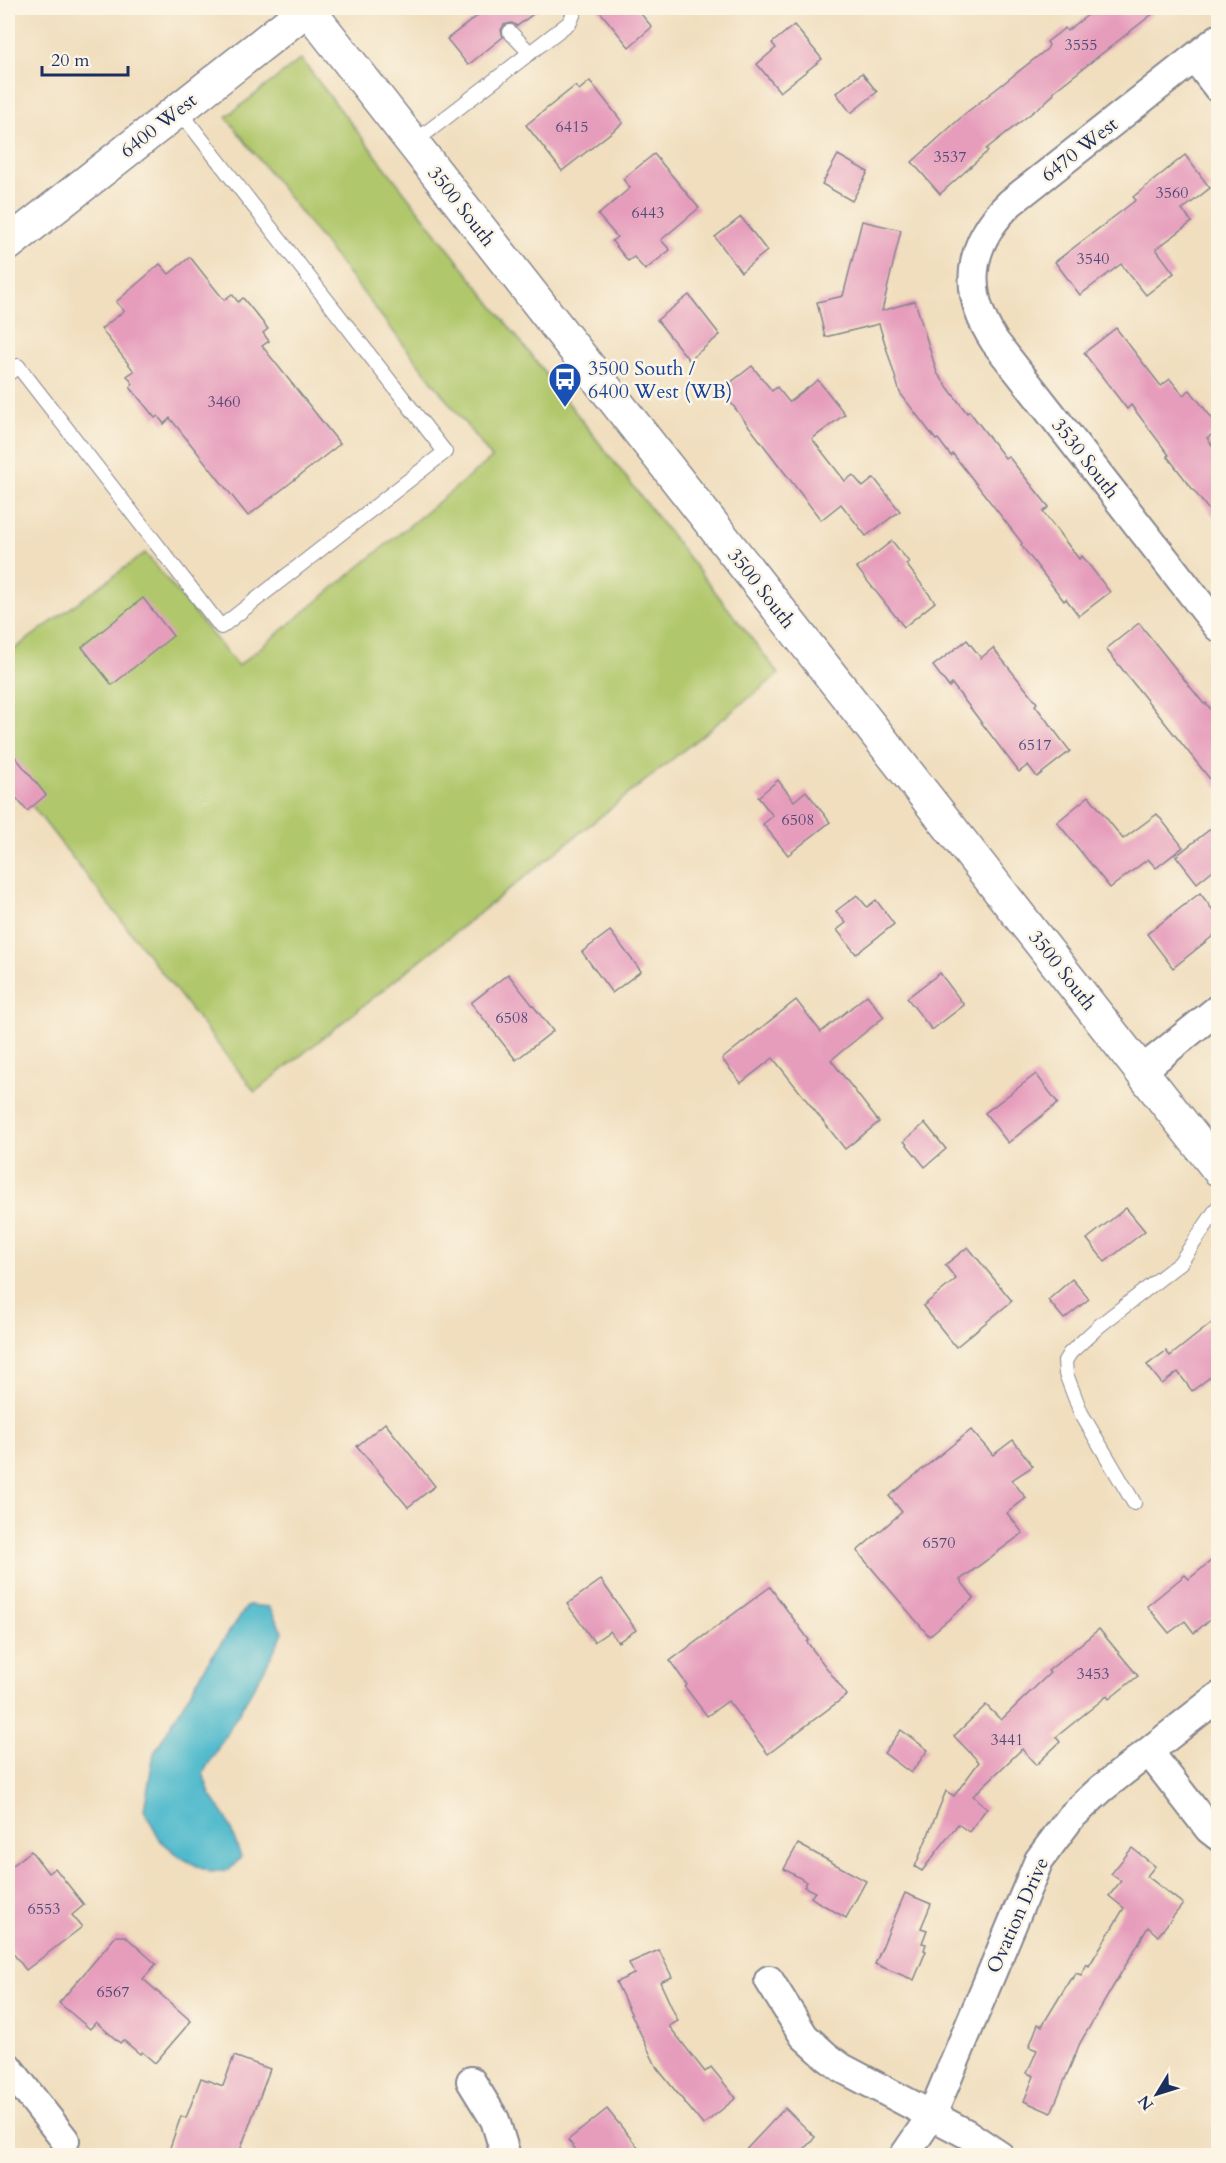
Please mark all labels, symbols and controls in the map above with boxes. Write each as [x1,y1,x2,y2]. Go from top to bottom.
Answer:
house number: 3555 [1065,34,1097,56]
scale bar [42,39,128,77]
text: 20 m [51,48,90,73]
street label: 6400 West [114,86,203,164]
street label: 6470 West [1035,110,1124,188]
house number: 6415 [556,116,588,138]
house number: 3537 [934,146,966,168]
street label: 3500 South [422,160,502,252]
house number: 3560 [1156,182,1188,204]
house number: 6443 [632,202,664,224]
house number: 3540 [1077,248,1109,270]
place label: 3500 South / 6400 West (WB) [588,355,732,405]
bus stop icon: 3500 South / 6400 West (WB) [547,361,583,408]
house number: 3460 [208,391,240,413]
street label: 3530 South [1046,412,1126,504]
street label: 3500 South [722,542,802,634]
house number: 6517 [1019,734,1051,756]
house number: 6508 [782,809,814,831]
street label: 3500 South [1023,924,1103,1016]
house number: 6508 [496,1007,528,1029]
house number: 6570 [923,1532,955,1554]
house number: 3453 [1077,1663,1109,1685]
house number: 3441 [991,1729,1023,1751]
street label: Ovation Drive [980,1853,1055,1977]
house number: 6553 [28,1898,60,1920]
house number: 6567 [97,1981,129,2003]
north arrow [1127,2064,1187,2124]
text: N [1133,2090,1159,2115]

